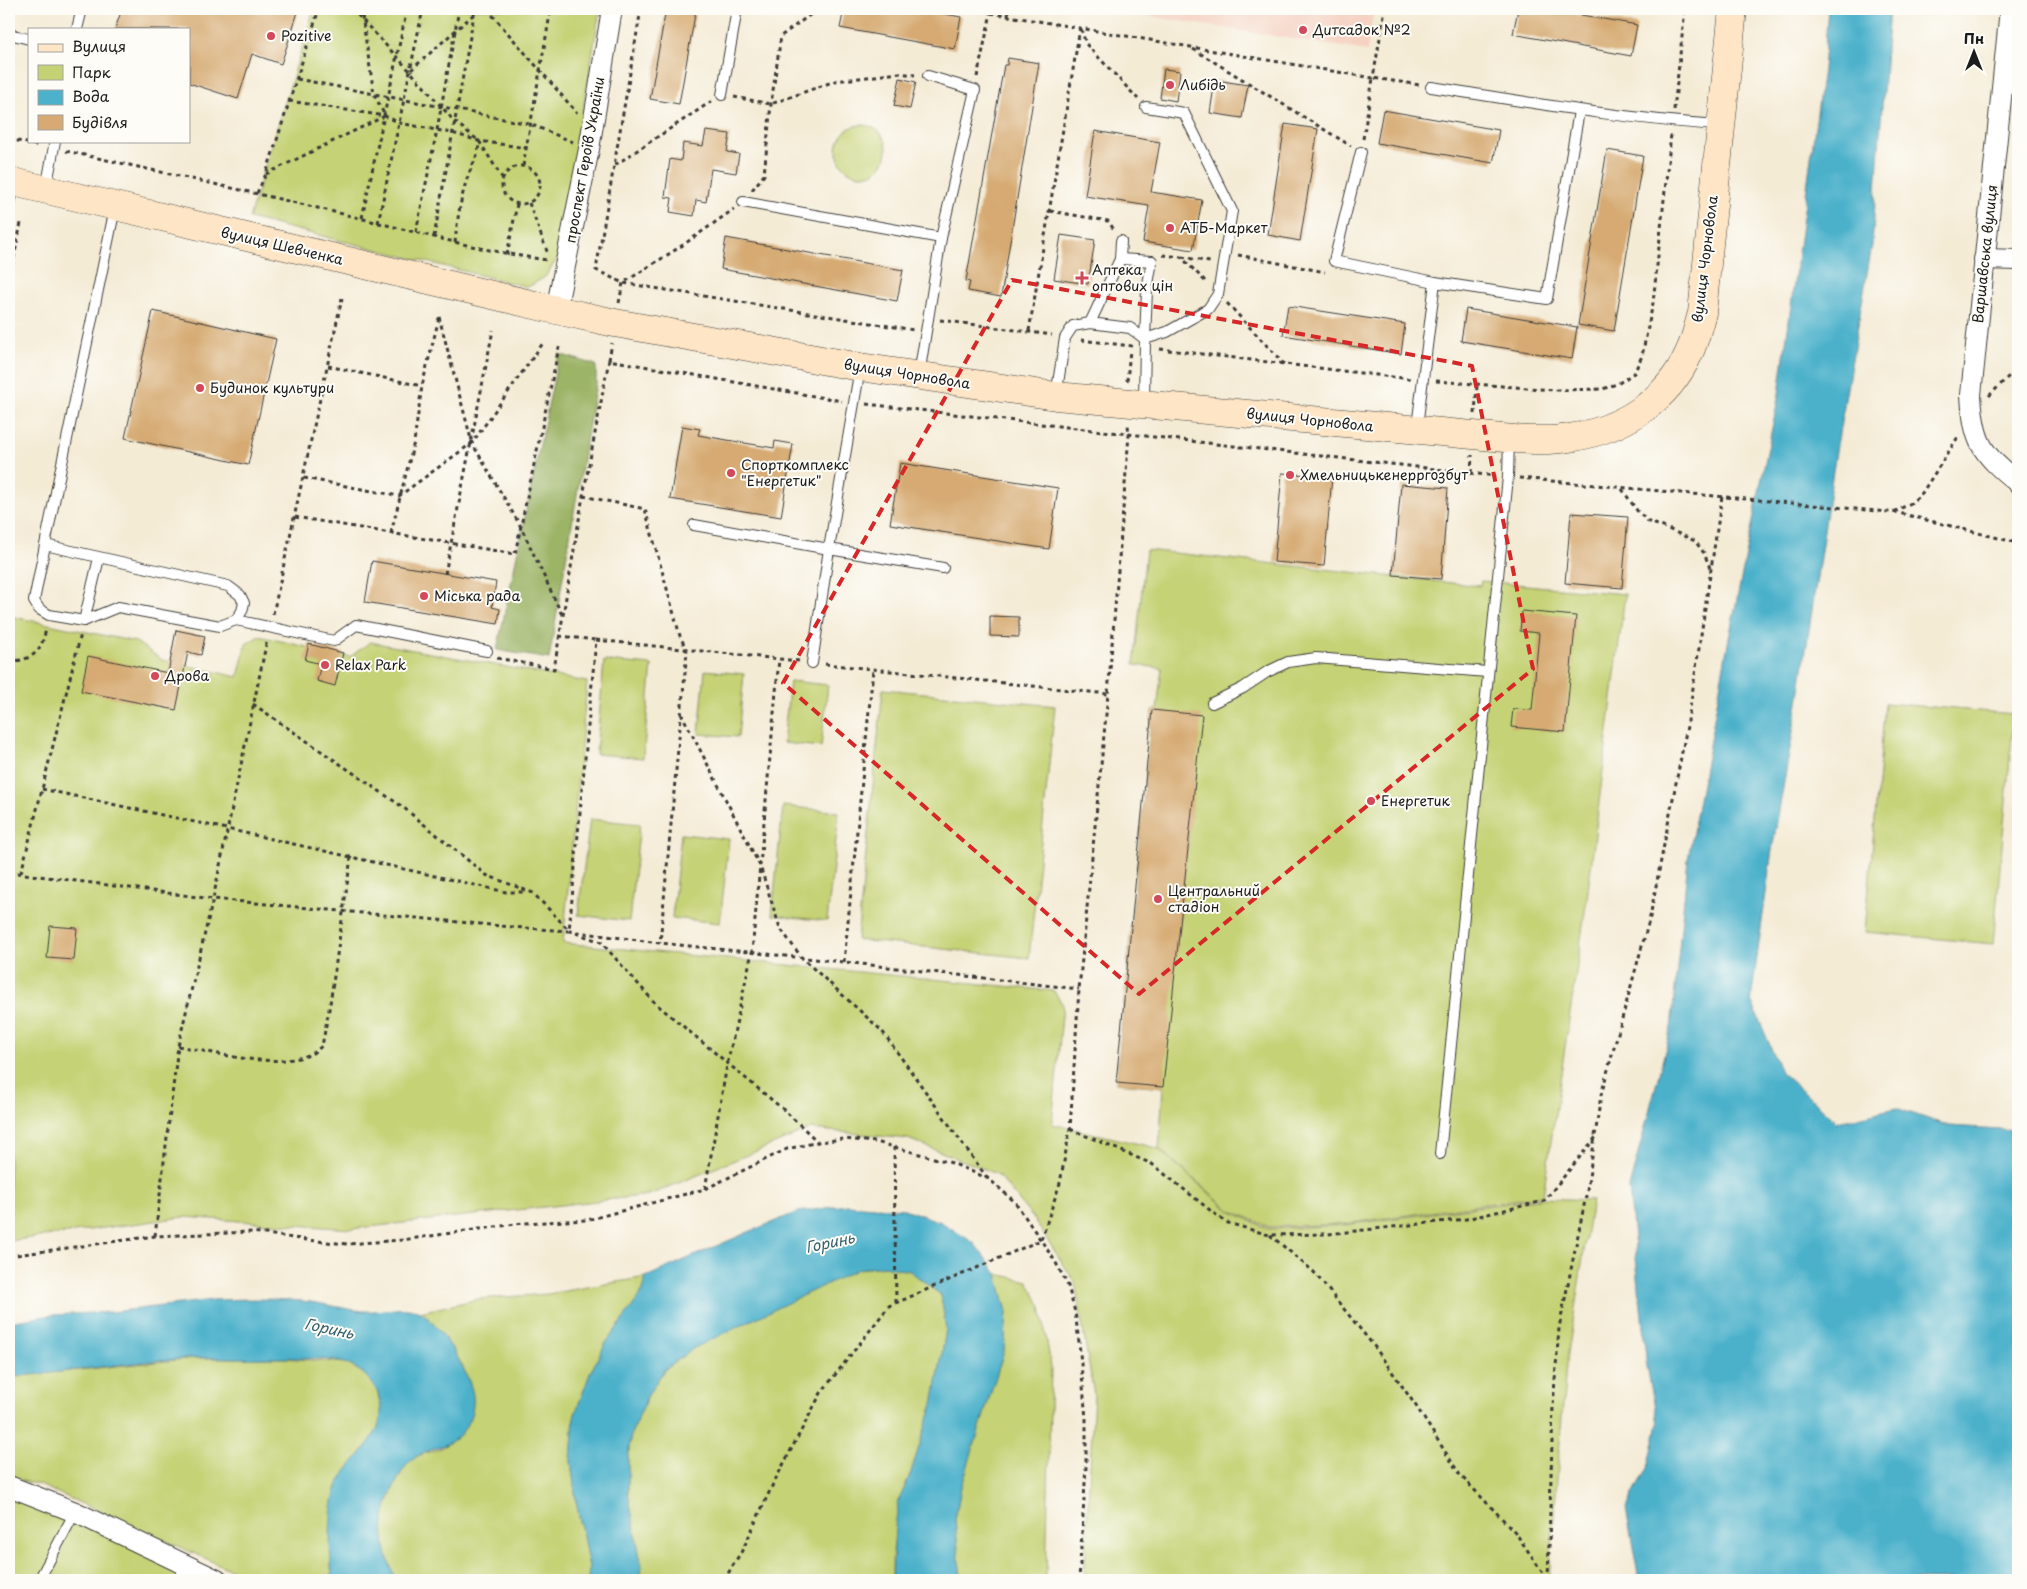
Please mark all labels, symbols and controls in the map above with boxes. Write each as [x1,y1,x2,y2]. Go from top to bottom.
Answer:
place label: Дитсадок №2 [1312,19,1411,40]
marker: Дитсадок №2 [1297,24,1309,36]
place label: Pozitive [281,25,331,46]
legend [28,28,190,142]
north arrow [1950,28,2000,78]
text: Пн [1964,28,1984,49]
marker: Pozitive [265,30,277,42]
text: Вулиця [72,34,126,57]
text: Парк [72,60,111,83]
place label: Либідь [1180,74,1226,95]
street label: проспект Героїв України [560,75,609,245]
marker: Либідь [1164,79,1176,91]
text: Вода [72,84,110,107]
text: Будівля [72,110,128,133]
street label: Варшавська вулиця [1967,184,2002,324]
street label: вулиця Чорновола [1686,194,1723,324]
place label: АТБ-Маркет [1180,217,1268,238]
street label: вулиця Шевченка [219,221,346,270]
marker: АТБ-Маркет [1164,222,1176,234]
place label: Аптека оптових цін [1092,259,1173,296]
marker: Аптека оптових цін [1076,272,1088,284]
street label: вулиця Чорновола [842,353,972,394]
place label: Будинок культури [210,377,334,398]
marker: Будинок культури [194,382,206,394]
street label: вулиця Чорновола [1245,402,1375,437]
place label: Спорткомплекс "Енергетик" [741,454,849,491]
place label: Хмельницькенерргозбут [1300,464,1468,485]
marker: Спорткомплекс "Енергетик" [725,467,737,479]
marker: Хмельницькенерргозбут [1284,469,1296,481]
place label: Міська рада [434,585,520,606]
marker: Міська рада [418,590,430,602]
place label: Relax Park [335,654,407,675]
marker: Relax Park [319,659,331,671]
place label: Дрова [164,665,209,686]
marker: Дрова [149,670,161,682]
place label: Енергетик [1381,790,1451,811]
marker: Енергетик [1365,795,1377,807]
place label: Центральний стадіон [1168,880,1260,917]
marker: Центральний стадіон [1152,893,1164,905]
water label: Горинь [803,1225,858,1258]
water label: Горинь [303,1311,357,1344]

